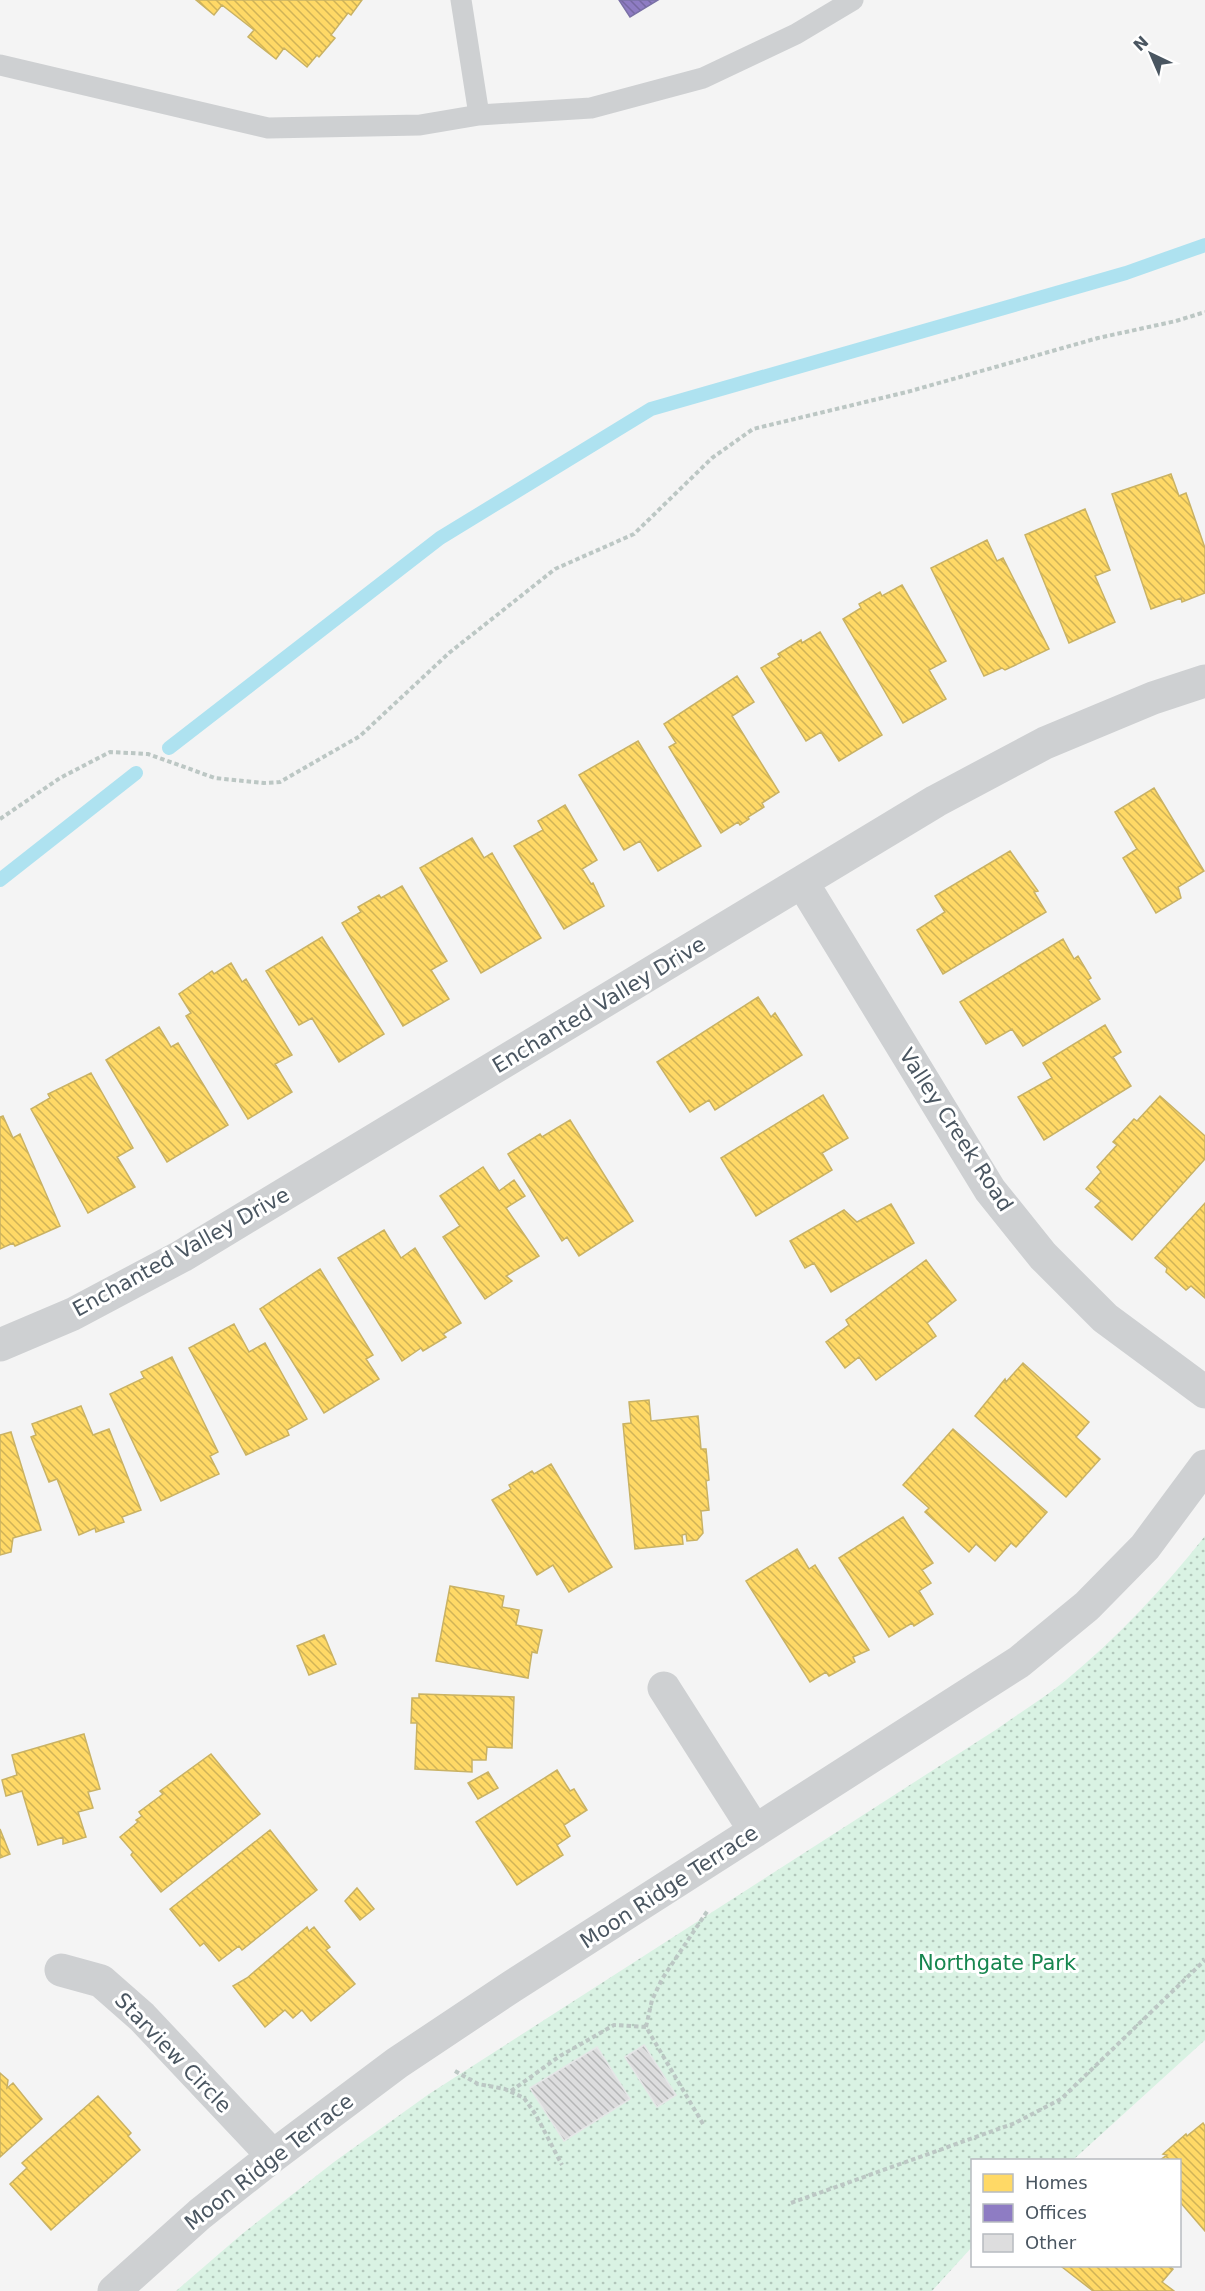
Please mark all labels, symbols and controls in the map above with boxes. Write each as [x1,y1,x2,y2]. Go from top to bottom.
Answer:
north arrow [1121,24,1181,84]
text: N [1130,32,1152,55]
street label: Enchanted Valley Drive [488,932,710,1078]
street label: Valley Creek Road [894,1044,1018,1216]
street label: Enchanted Valley Drive [68,1182,294,1322]
street label: Moon Ridge Terrace [576,1821,762,1953]
park label: Northgate Park [918,1951,1077,1975]
street label: Starview Circle [110,1988,236,2118]
street label: Moon Ridge Terrace [180,2089,358,2235]
legend [971,2159,1181,2267]
text: Homes [1025,2172,1088,2193]
text: Offices [1025,2202,1087,2223]
text: Other [1025,2232,1077,2253]

